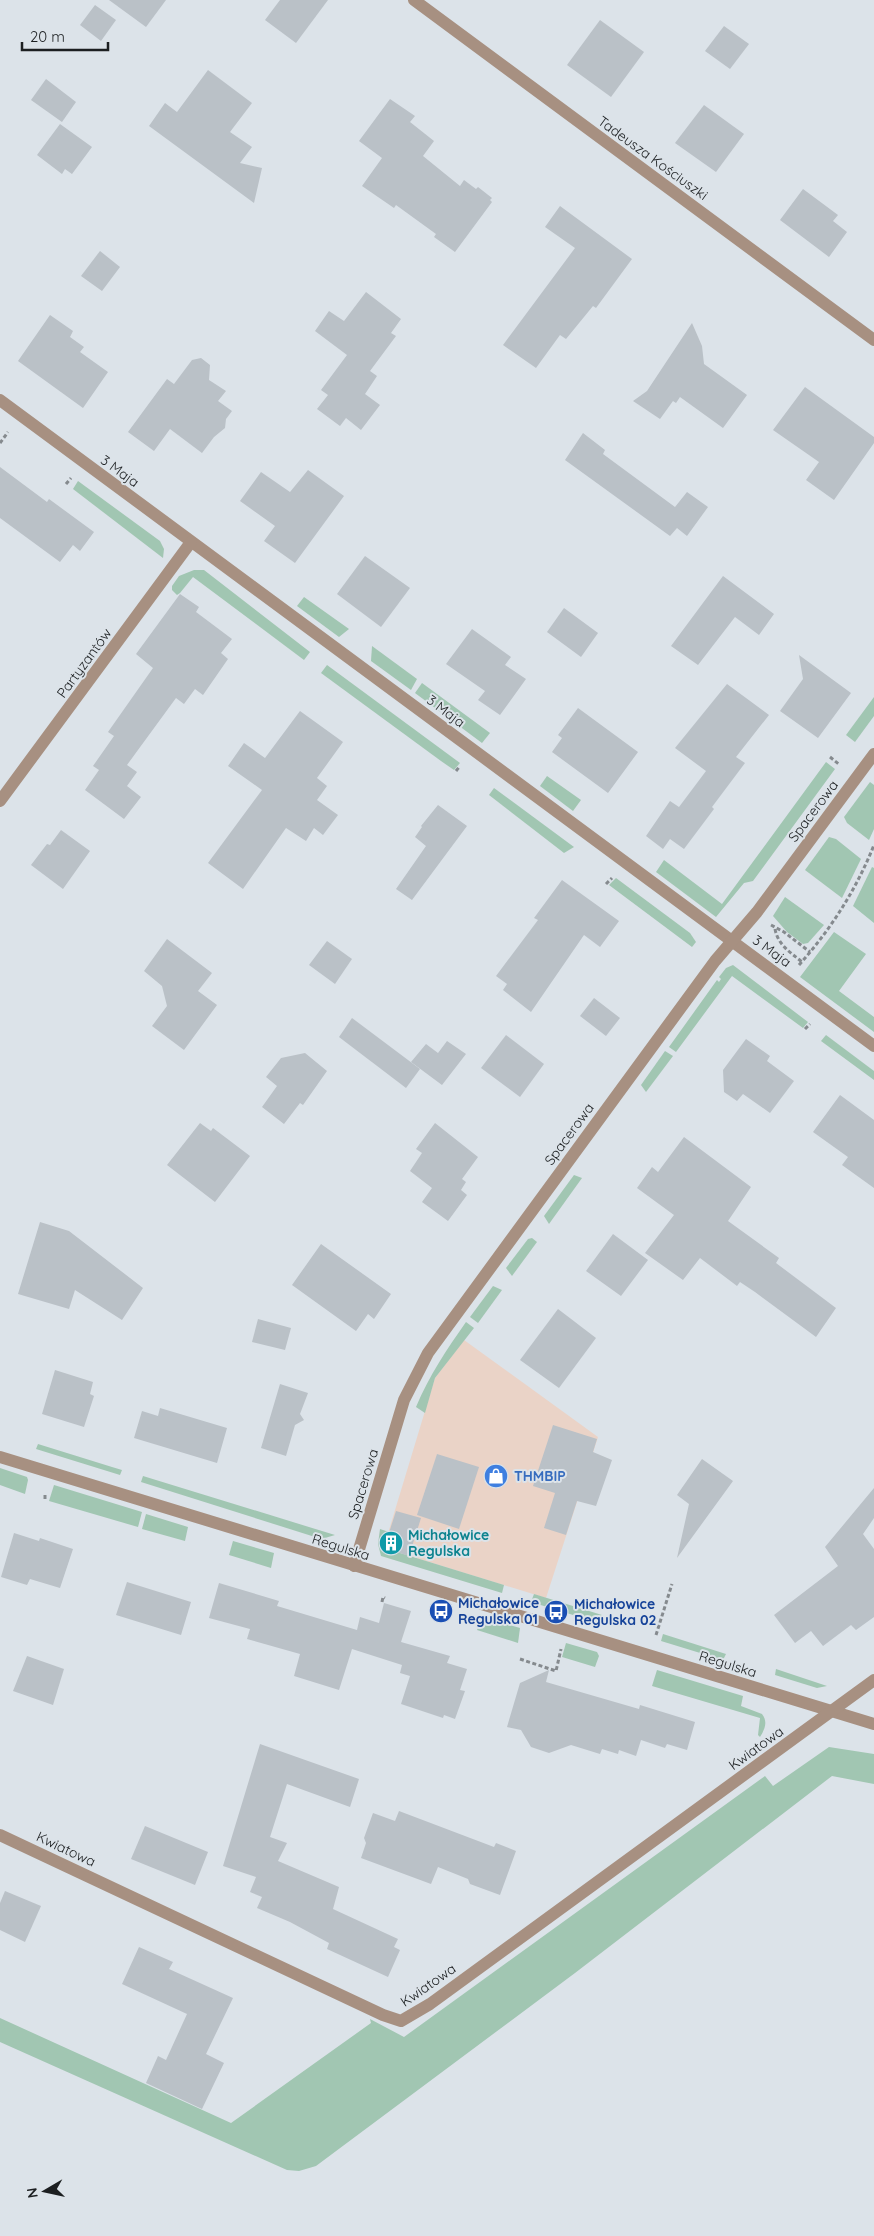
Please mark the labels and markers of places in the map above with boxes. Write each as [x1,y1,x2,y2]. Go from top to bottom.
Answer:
shop icon: THMBIP [483,1463,509,1489]
place label: THMBIP [514,1467,566,1485]
place label: Michałowice Regulska [408,1526,489,1560]
building icon: Michałowice Regulska [378,1530,404,1556]
place label: Michałowice Regulska 01 [458,1594,539,1628]
place label: Michałowice Regulska 02 [574,1595,657,1629]
bus stop icon: Michałowice Regulska 01 [428,1598,454,1624]
bus stop icon: Michałowice Regulska 02 [543,1599,569,1625]

